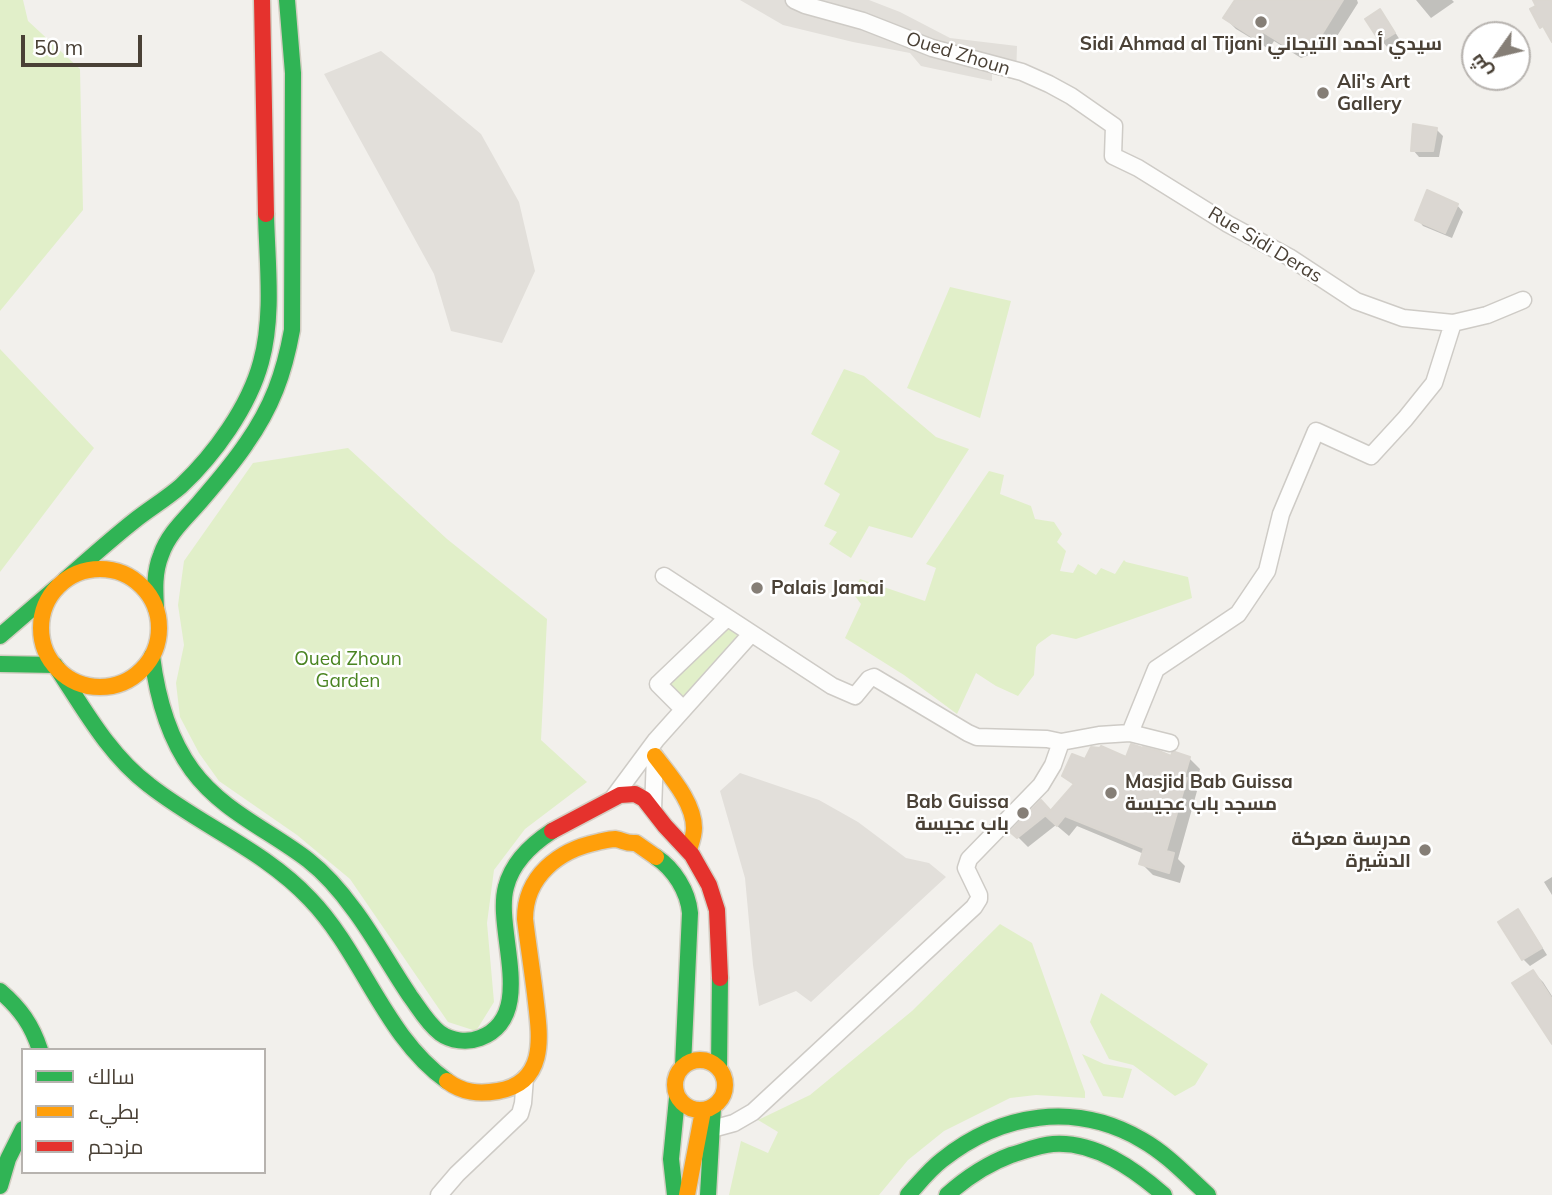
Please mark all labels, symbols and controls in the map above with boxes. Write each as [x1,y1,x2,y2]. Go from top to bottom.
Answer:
marker: Sidi Ahmad al Tijani سيدي أحمد التيجاني [1253,14,1269,30]
scale bar [24,21,145,65]
north arrow [1461,21,1531,91]
street label: Oued Zhoun [903,27,1013,81]
place label: Sidi Ahmad al Tijani سيدي أحمد التيجاني [1080,33,1442,55]
text: 50 m [34,34,83,60]
text: ش [1463,50,1497,83]
place label: Ali's Art Gallery [1337,71,1410,115]
marker: Ali's Art Gallery [1315,85,1331,101]
street label: Rue Sidi Deras [1204,202,1326,288]
place label: Palais Jamai [771,577,884,599]
marker: Palais Jamai [749,580,765,596]
park label: Oued Zhoun Garden [294,648,402,692]
place label: Masjid Bab Guissa مسجد باب عجيسة [1125,771,1293,815]
marker: Masjid Bab Guissa مسجد باب عجيسة [1103,785,1119,801]
place label: Bab Guissa باب عجيسة [906,791,1009,835]
marker: Bab Guissa باب عجيسة [1015,805,1031,821]
place label: مدرسة معركة الدشيرة [1291,828,1411,872]
marker: مدرسة معركة الدشيرة [1417,842,1433,858]
legend [21,1048,266,1174]
text: سالك [88,1063,135,1089]
text: بطيء [88,1098,139,1124]
text: مزدحم [88,1133,143,1159]

